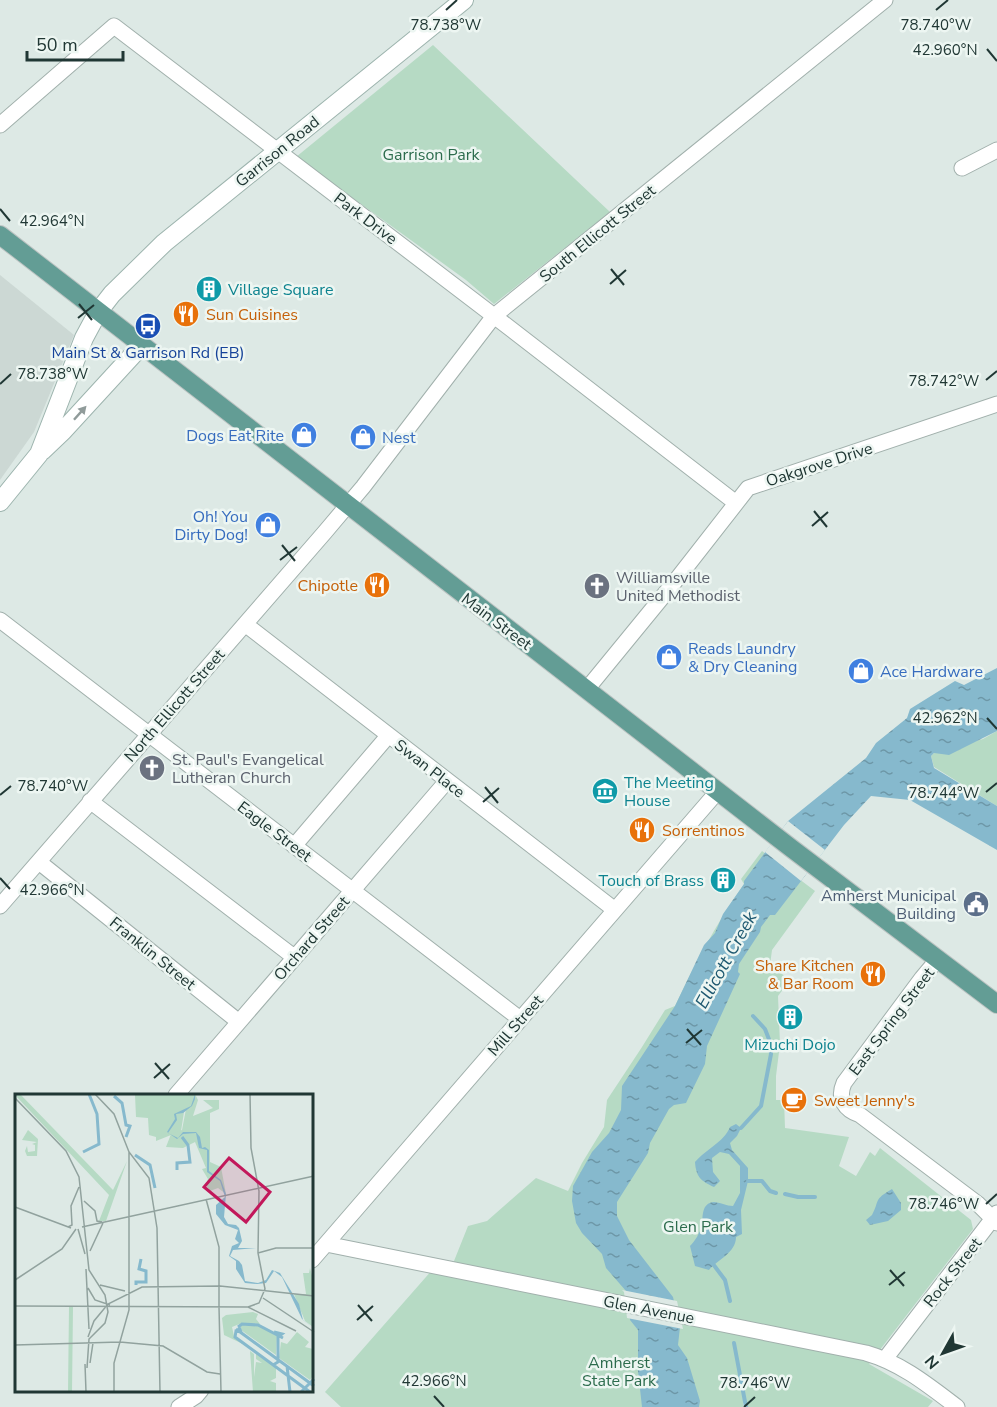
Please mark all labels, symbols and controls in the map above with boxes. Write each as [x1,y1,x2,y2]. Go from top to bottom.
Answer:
text: 78.738°W [411,15,482,35]
text: 78.740°W [901,15,972,35]
scale bar [27,24,123,62]
text: 50 m [36,33,78,57]
text: 42.960°N [912,40,978,60]
street label: Garrison Road [231,111,324,193]
park label: Garrison Park [382,144,480,166]
street label: South Ellicott Street [535,180,661,288]
street label: Park Drive [329,188,402,250]
text: 42.964°N [19,211,85,231]
building icon: Village Square [194,274,224,304]
place label: Village Square [227,279,333,301]
restaurant icon: Sun Cuisines [171,299,201,329]
place label: Sun Cuisines [206,304,298,326]
bus stop icon: Main St & Garrison Rd (EB) [133,311,163,341]
place label: Main St & Garrison Rd (EB) [51,342,245,364]
text: 78.738°W [18,364,89,384]
text: 78.742°W [909,371,980,391]
one-way arrow [73,406,86,421]
shop icon: Dogs Eat Rite [289,420,319,450]
shop icon: Nest [348,422,378,452]
place label: Dogs Eat Rite [186,425,284,447]
place label: Nest [382,427,416,449]
street label: Oakgrove Drive [763,437,876,493]
place label: Oh! You Dirty Dog! [174,506,248,546]
shop icon: Oh! You Dirty Dog! [253,510,283,540]
place label: Williamsville United Methodist [616,567,740,607]
restaurant icon: Chipotle [362,570,392,600]
church icon: Williamsville United Methodist [582,571,612,601]
place label: Chipotle [298,575,358,597]
street label: Main Street [457,588,536,656]
place label: Reads Laundry & Dry Cleaning [688,638,797,678]
shop icon: Reads Laundry & Dry Cleaning [654,642,684,672]
street label: North Ellicott Street [120,644,230,767]
shop icon: Ace Hardware [846,656,876,686]
place label: Ace Hardware [880,661,983,683]
text: 42.962°N [912,708,978,728]
street label: Swan Place [390,734,469,803]
place label: St. Paul's Evangelical Lutheran Church [172,749,324,789]
church icon: St. Paul's Evangelical Lutheran Church [137,753,167,783]
place label: The Meeting House [624,772,714,812]
text: 78.740°W [18,776,89,796]
museum icon: The Meeting House [590,776,620,806]
text: 78.744°W [909,783,980,803]
street label: Eagle Street [233,797,316,867]
restaurant icon: Sorrentinos [627,815,657,845]
place label: Sorrentinos [662,820,745,842]
building icon: Touch of Brass [708,865,738,895]
place label: Touch of Brass [599,870,704,892]
text: 42.966°N [19,880,85,900]
place label: Amherst Municipal Building [821,885,956,925]
public building icon: Amherst Municipal Building [961,889,991,919]
street label: Orchard Street [269,891,355,986]
water label: Ellicott Creek [690,907,763,1013]
street label: Franklin Street [105,912,200,996]
place label: Share Kitchen & Bar Room [755,955,854,995]
restaurant icon: Share Kitchen & Bar Room [858,959,888,989]
street label: East Spring Street [844,963,940,1080]
street label: Mill Street [483,990,549,1061]
building icon: Mizuchi Dojo [775,1002,805,1032]
place label: Mizuchi Dojo [744,1034,836,1056]
cafe icon: Sweet Jenny's [779,1085,809,1115]
place label: Sweet Jenny's [814,1090,915,1112]
inset map [15,1094,314,1392]
text: 78.746°W [909,1194,980,1214]
park label: Glen Park [663,1216,734,1238]
street label: Rock Street [919,1233,987,1312]
street label: Glen Avenue [601,1290,696,1330]
north arrow [913,1323,973,1383]
text: N [920,1350,945,1374]
park label: Amherst State Park [582,1352,657,1392]
text: 42.966°N [401,1371,467,1391]
text: 78.746°W [720,1373,791,1393]

